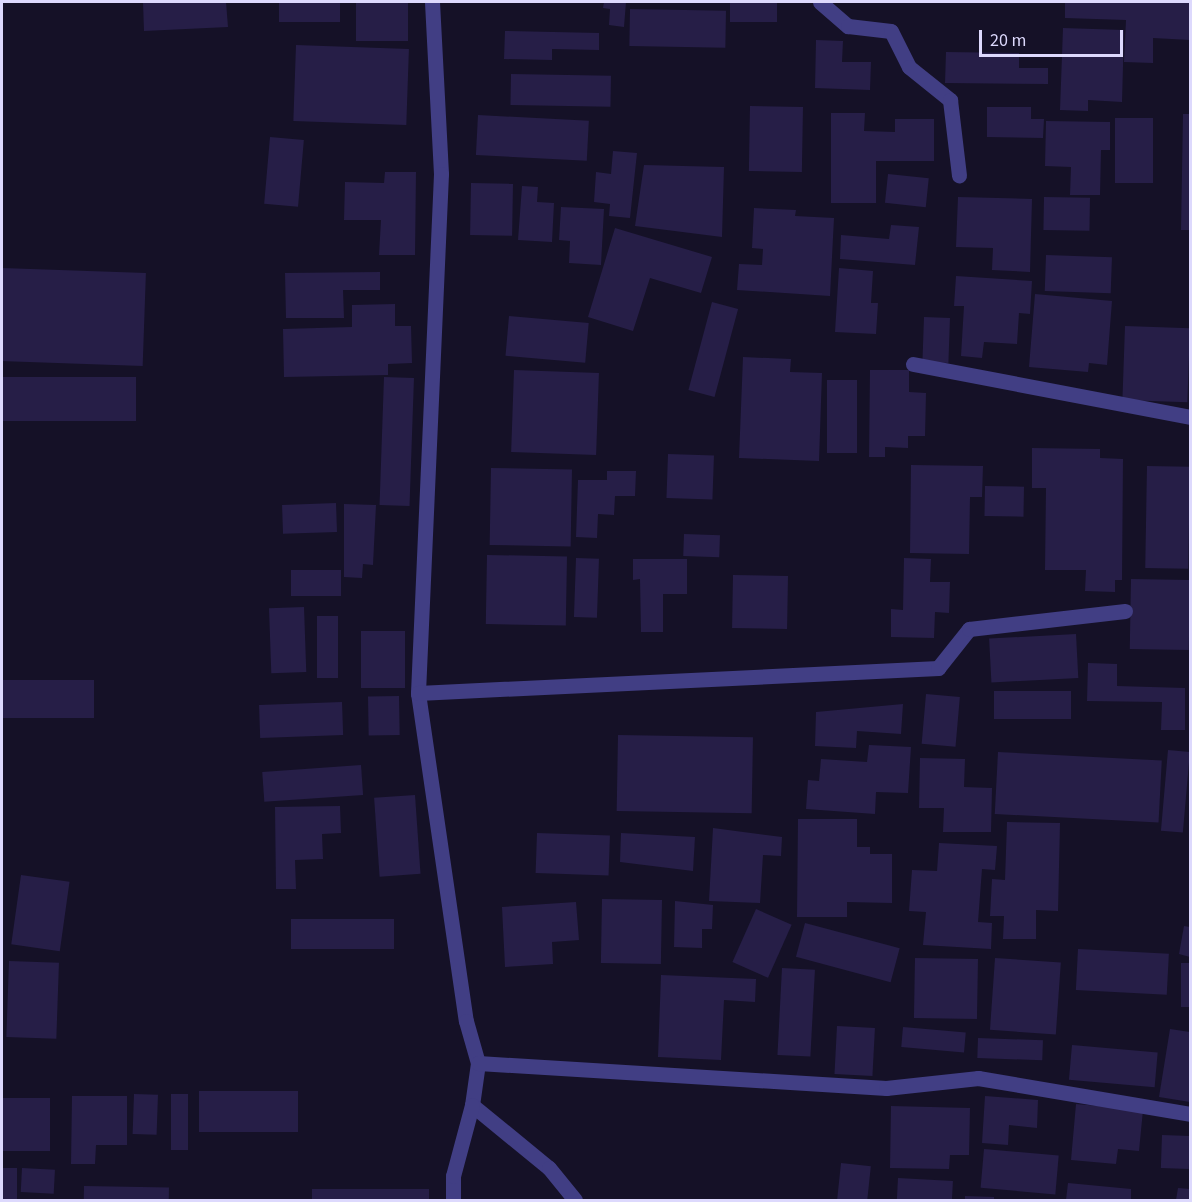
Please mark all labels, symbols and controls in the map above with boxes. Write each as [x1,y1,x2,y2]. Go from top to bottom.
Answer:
scale bar [982,18,1126,56]
text: 20 m [990,28,1026,53]

